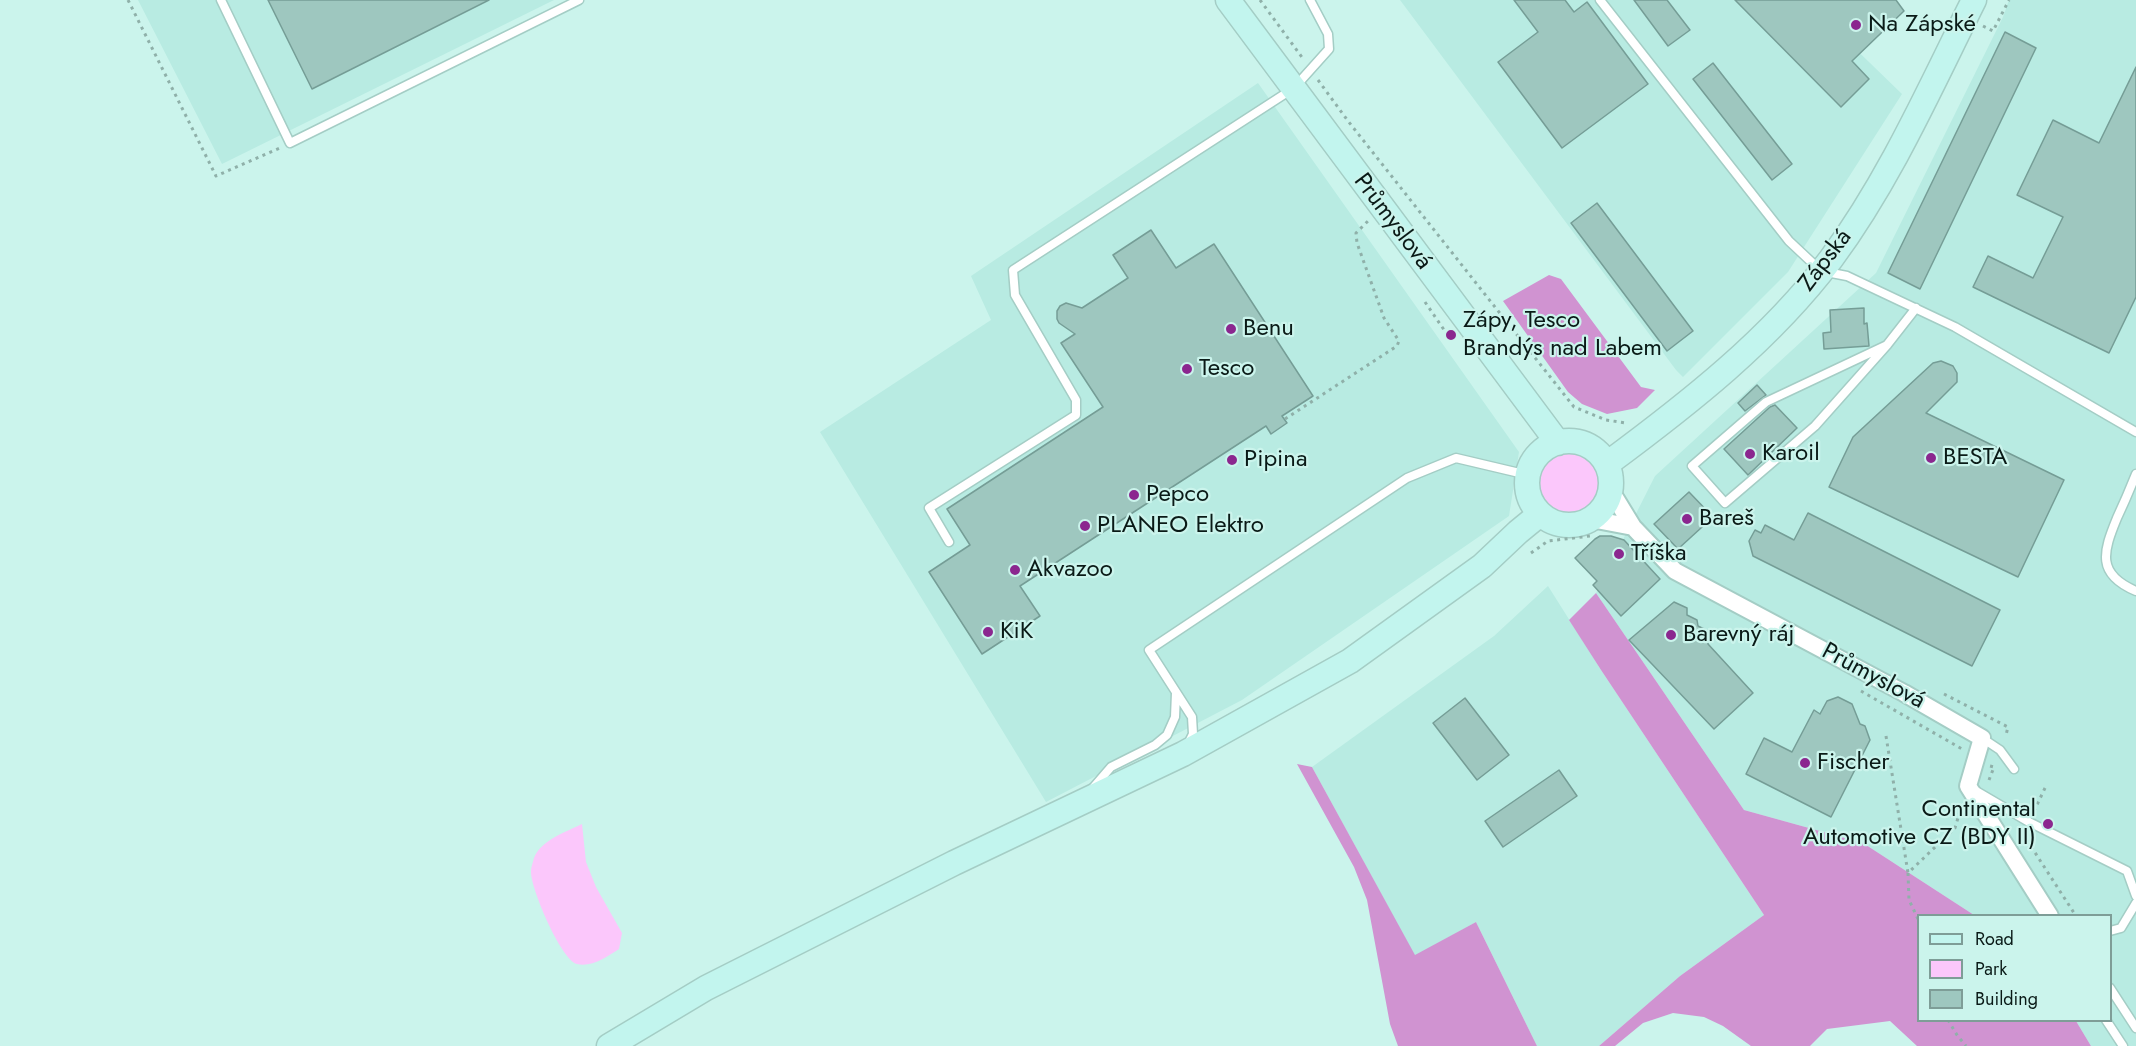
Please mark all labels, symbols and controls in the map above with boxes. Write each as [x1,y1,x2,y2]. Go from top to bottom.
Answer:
place label: Na Zápské [1868,11,1976,39]
marker: Na Zápské [1849,18,1863,32]
street label: Průmyslová [1347,168,1437,276]
street label: Zápská [1793,224,1859,298]
place label: Zápy, Tesco Brandýs nad Labem [1463,307,1662,363]
place label: Benu [1243,315,1294,343]
marker: Benu [1224,322,1238,336]
marker: Zápy, Tesco Brandýs nad Labem [1444,328,1458,342]
place label: Tesco [1199,355,1254,383]
marker: Tesco [1180,362,1194,376]
place label: Karoil [1762,440,1820,468]
place label: BESTA [1943,444,2007,472]
place label: Pipina [1244,446,1307,474]
marker: Karoil [1743,447,1757,461]
marker: BESTA [1924,451,1938,465]
marker: Pipina [1225,453,1239,467]
place label: Pepco [1146,481,1209,509]
marker: Pepco [1127,488,1141,502]
place label: Bareš [1699,505,1754,533]
place label: PLANEO Elektro [1097,512,1264,540]
marker: Bareš [1680,512,1694,526]
marker: PLANEO Elektro [1078,519,1092,533]
place label: Tříška [1631,540,1686,568]
marker: Tříška [1612,547,1626,561]
place label: Akvazoo [1027,556,1113,584]
marker: Akvazoo [1008,563,1022,577]
place label: KiK [1000,618,1033,646]
place label: Barevný ráj [1683,621,1794,649]
marker: KiK [981,625,995,639]
marker: Barevný ráj [1664,628,1678,642]
street label: Průmyslová [1816,638,1930,716]
place label: Fischer [1817,749,1890,777]
marker: Fischer [1798,756,1812,770]
place label: Continental Automotive CZ (BDY II) [1803,796,2036,852]
marker: Continental Automotive CZ (BDY II) [2041,817,2055,831]
legend [1917,914,2112,1022]
text: Road [1975,926,2014,952]
text: Park [1975,956,2007,982]
text: Building [1975,986,2038,1012]

